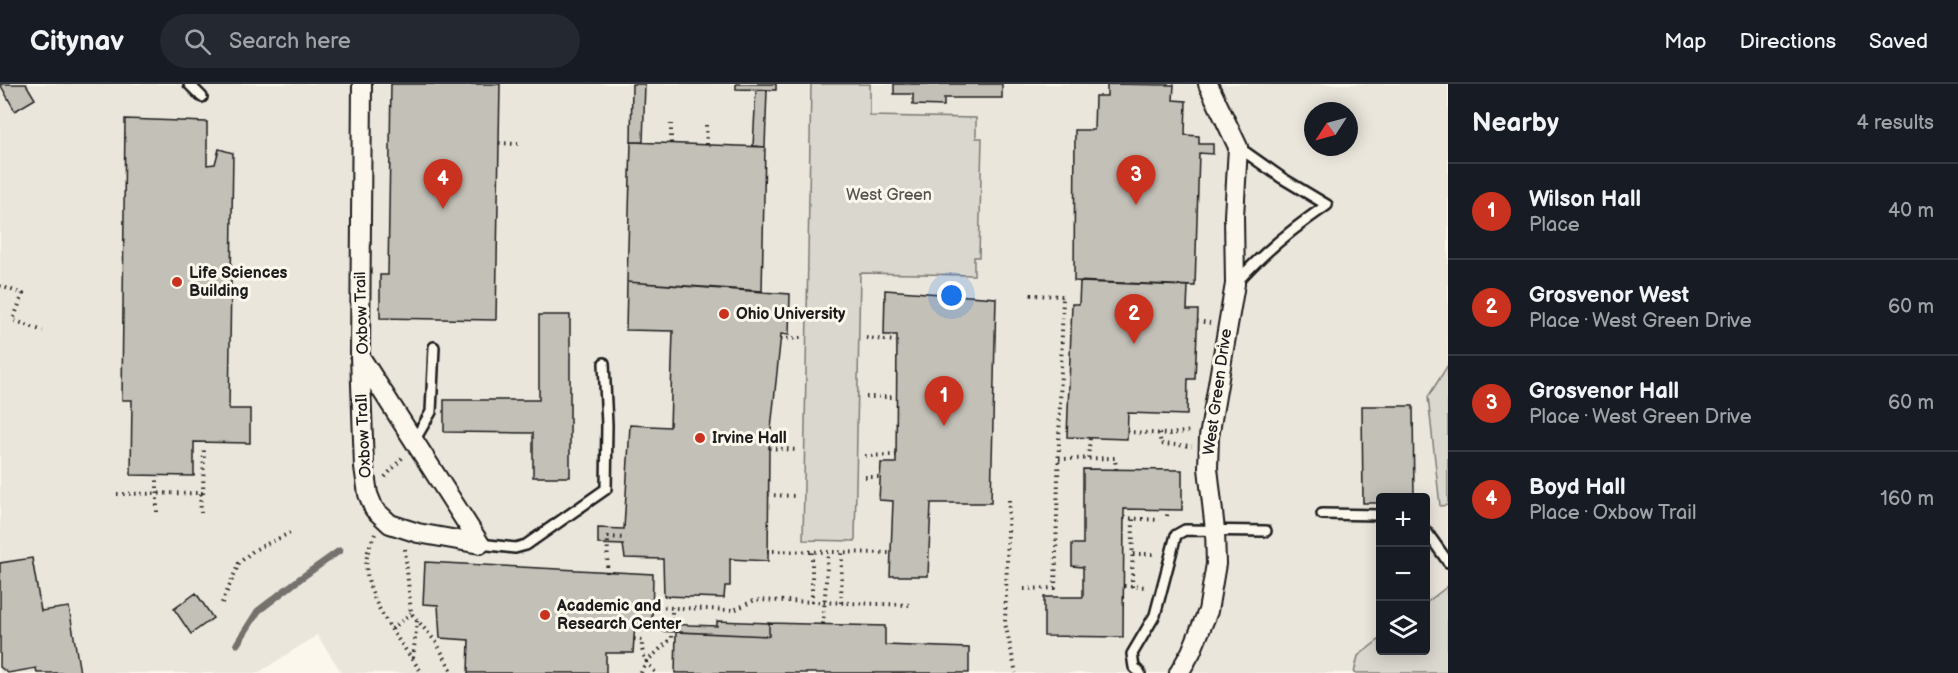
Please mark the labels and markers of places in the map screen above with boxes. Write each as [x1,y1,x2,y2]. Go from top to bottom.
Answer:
pin: 3 [1116,156,1156,205]
pin: 4 [424,160,462,209]
place label: Life Sciences Building [189,264,288,301]
marker: Life Sciences Building [170,275,184,289]
pin: 2 [1114,294,1154,344]
place label: Ohio University [736,305,846,324]
marker: Ohio University [717,307,731,321]
pin: 1 [924,376,964,426]
place label: Irvine Hall [712,429,787,448]
marker: Irvine Hall [693,431,707,445]
place label: Academic and Research Center [556,597,682,634]
marker: Academic and Research Center [538,608,552,622]

